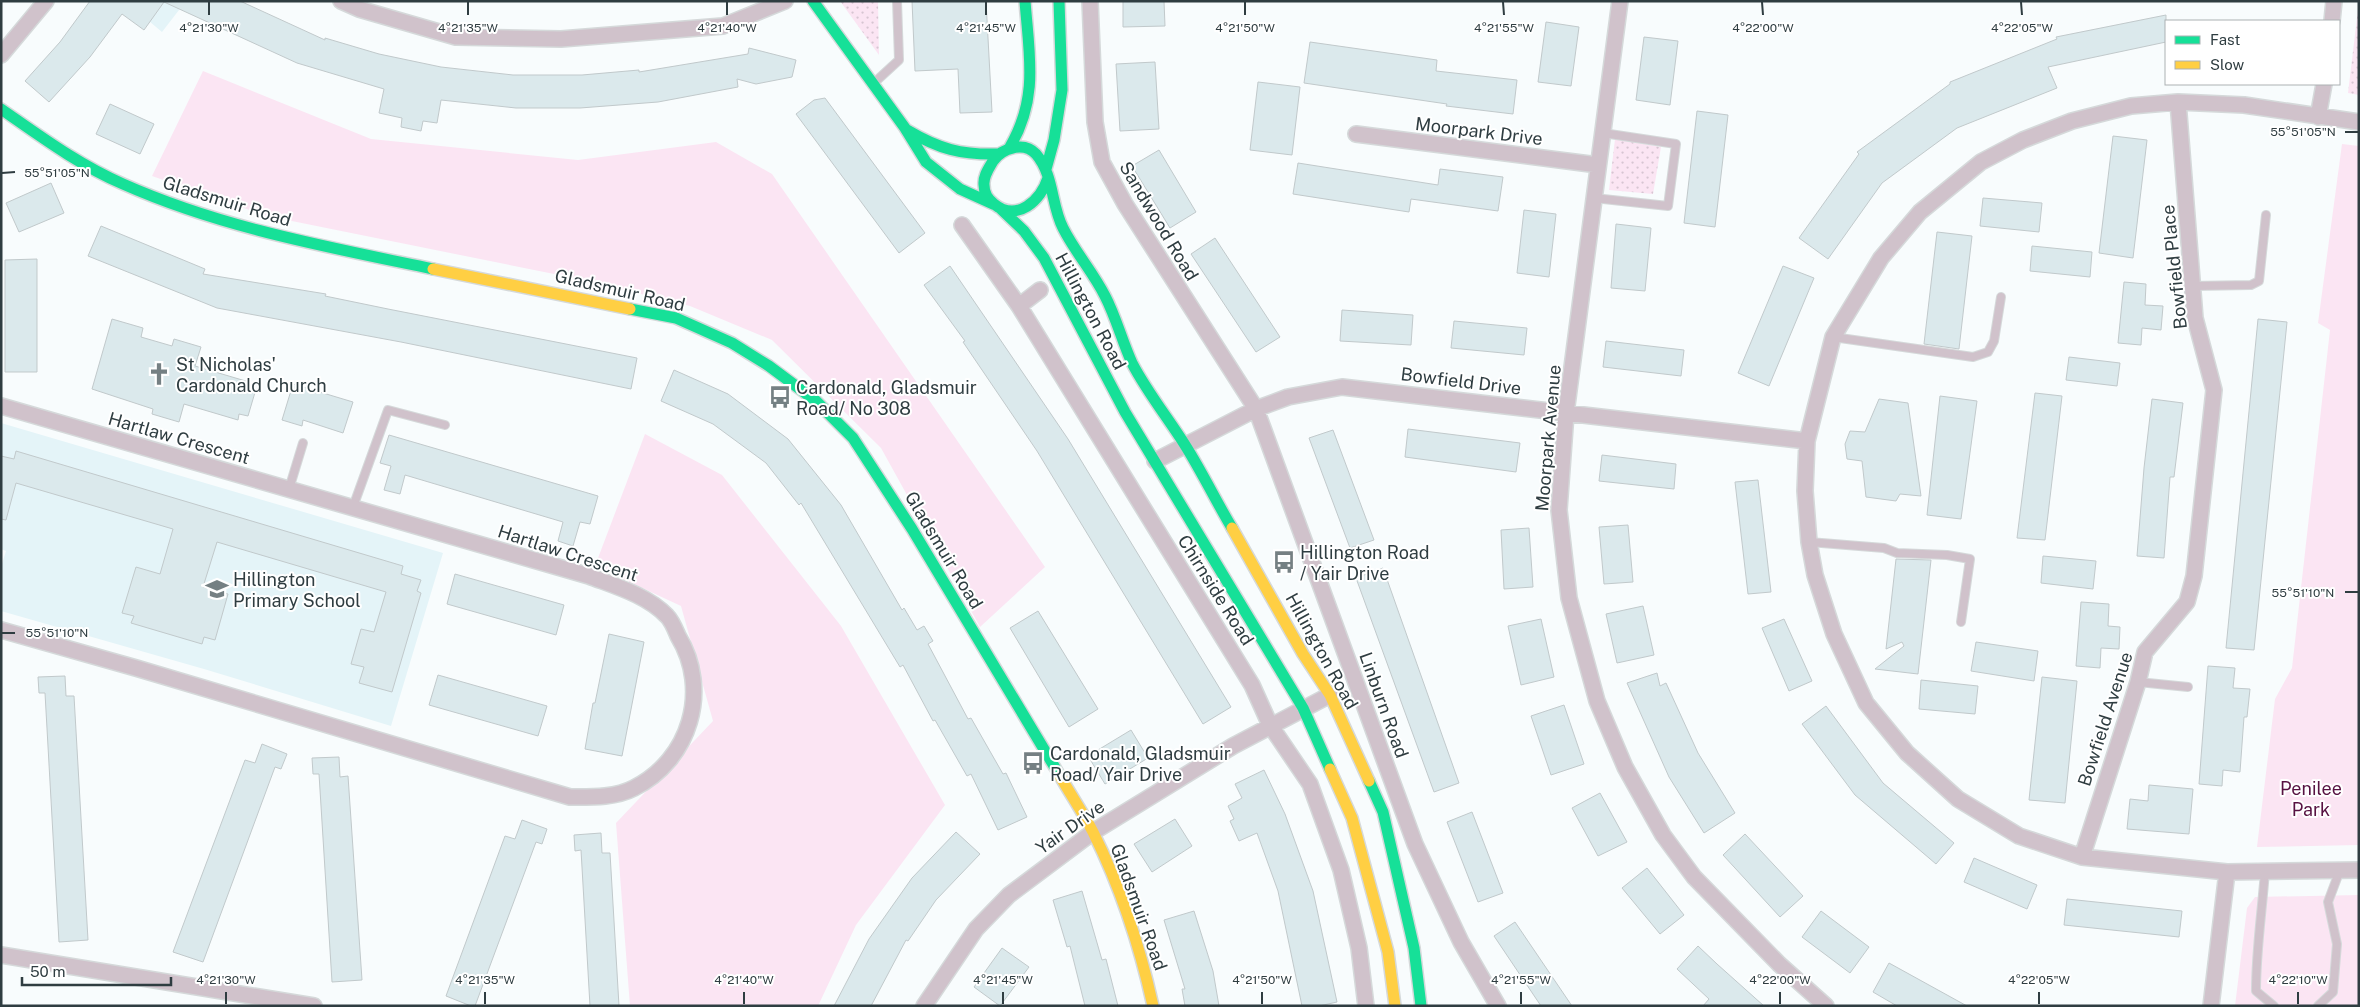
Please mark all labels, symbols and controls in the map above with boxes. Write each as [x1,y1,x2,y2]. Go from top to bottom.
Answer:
legend [2165,20,2340,85]
text: 4°21'30"W [179,21,239,35]
text: 4°21'35"W [438,21,499,35]
text: 4°21'40"W [697,21,757,35]
text: 4°21'45"W [956,21,1016,35]
text: 4°21'50"W [1215,21,1275,35]
text: 4°21'55"W [1474,21,1535,35]
text: 4°22'00"W [1732,21,1794,35]
text: 4°22'05"W [1991,21,2054,35]
text: Fast [2210,31,2240,48]
text: Slow [2210,56,2245,73]
street label: Moorpark Drive [1414,113,1544,149]
text: 55°51'05"N [2270,125,2336,139]
street label: Sandwood Road [1115,158,1203,284]
text: 55°51'05"N [24,166,90,180]
street label: Gladsmuir Road [160,172,294,230]
street label: Bowfield Place [2157,204,2191,330]
street label: Hillington Road [1051,249,1131,373]
street label: Gladsmuir Road [553,265,687,315]
place label: St Nicholas' Cardonald Church [176,354,327,396]
church icon: St Nicholas' Cardonald Church [146,361,172,387]
street label: Bowfield Drive [1400,363,1522,399]
street label: Moorpark Avenue [1531,364,1565,512]
place label: Cardonald, Gladsmuir Road/ No 308 [796,377,977,419]
bus stop icon: Cardonald, Gladsmuir Road/ No 308 [767,384,793,410]
street label: Hartlaw Crescent [106,408,252,468]
street label: Gladsmuir Road [901,488,987,612]
street label: Hartlaw Crescent [495,520,641,586]
street label: Chirnside Road [1174,531,1258,649]
place label: Hillington Road / Yair Drive [1300,542,1429,584]
bus stop icon: Hillington Road / Yair Drive [1271,549,1297,575]
place label: Hillington Primary School [233,569,361,611]
school or university icon: Hillington Primary School [204,576,230,602]
text: 55°51'10"N [2272,586,2334,600]
street label: Hillington Road [1281,589,1363,713]
text: 55°51'10"N [26,626,88,640]
street label: Linburn Road [1355,649,1413,761]
street label: Bowfield Avenue [2073,649,2137,789]
place label: Cardonald, Gladsmuir Road/ Yair Drive [1050,743,1231,785]
bus stop icon: Cardonald, Gladsmuir Road/ Yair Drive [1020,750,1046,776]
park label: Penilee Park [2280,778,2342,820]
street label: Yair Drive [1032,796,1108,858]
street label: Gladsmuir Road [1106,841,1172,973]
scale bar [22,954,171,986]
text: 50 m [30,963,65,980]
text: 4°21'30"W [196,973,256,987]
text: 4°21'35"W [455,973,516,987]
text: 4°21'40"W [714,973,774,987]
text: 4°21'45"W [973,973,1033,987]
text: 4°21'50"W [1232,973,1292,987]
text: 4°21'55"W [1491,973,1552,987]
text: 4°22'00"W [1749,973,1811,987]
text: 4°22'05"W [2008,973,2071,987]
text: 4°22'10"W [2268,973,2328,987]

